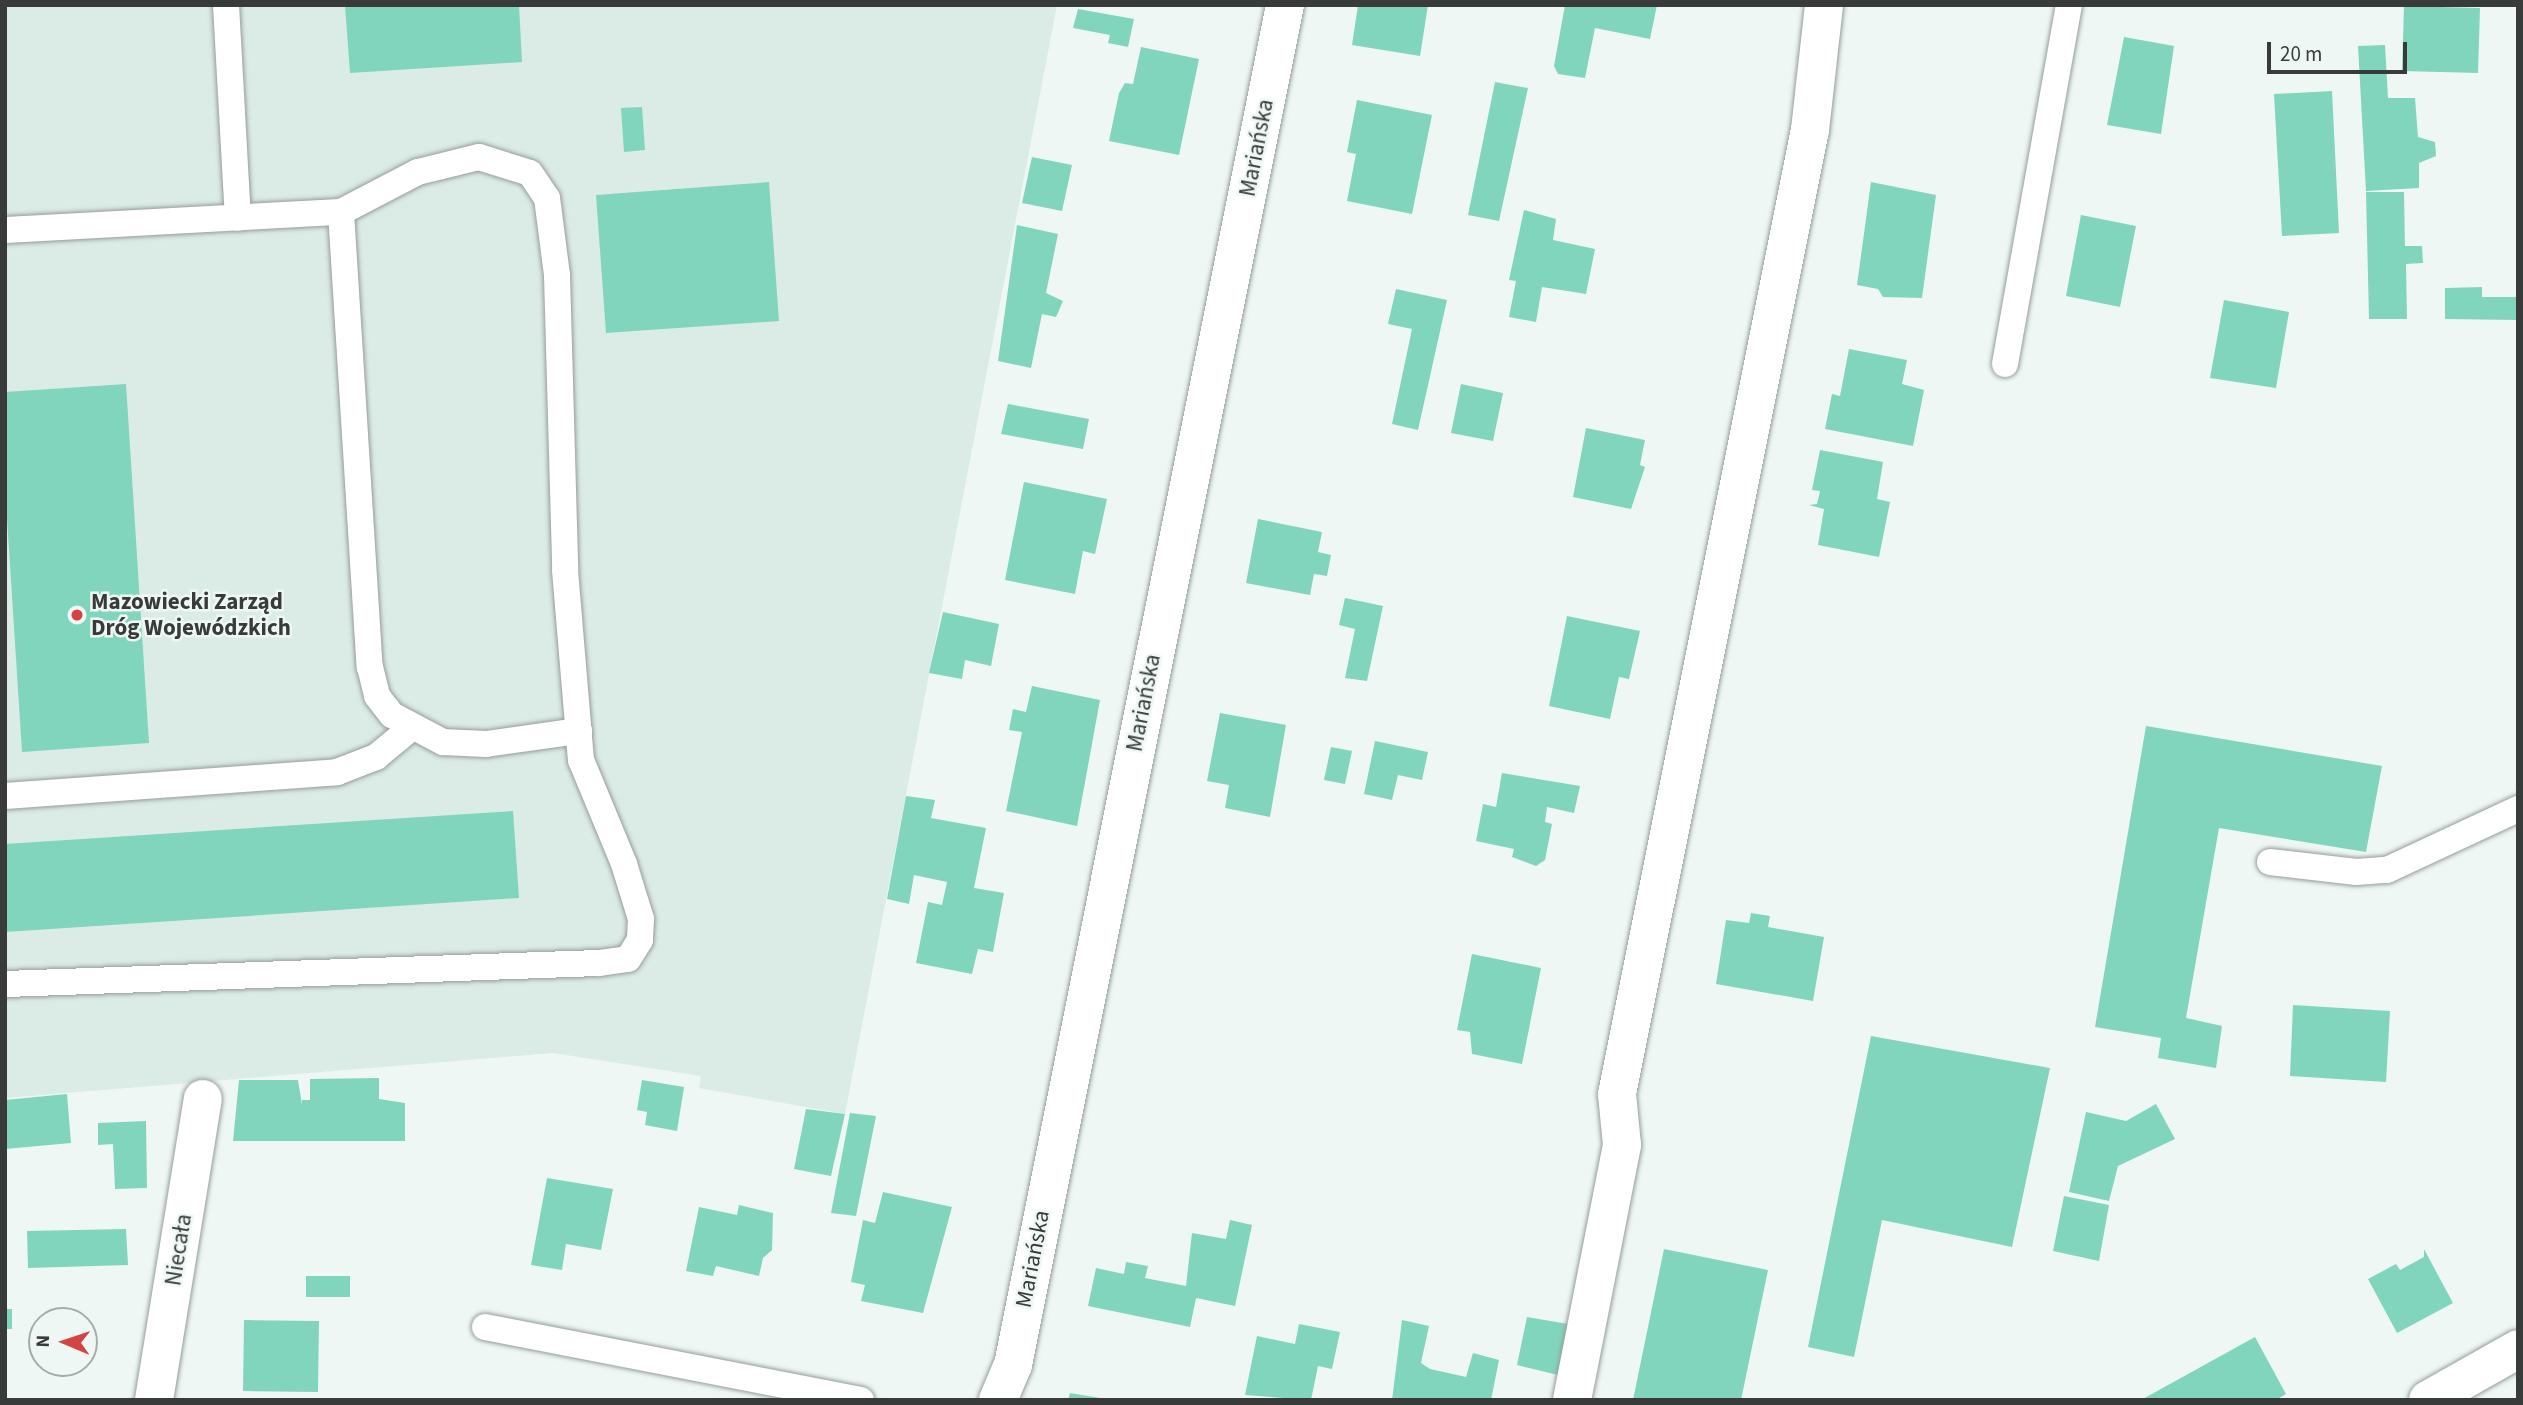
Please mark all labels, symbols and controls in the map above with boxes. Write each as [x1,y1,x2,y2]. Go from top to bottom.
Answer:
scale bar [2271,28,2411,72]
text: 20 m [2280,39,2322,69]
street label: Mariańska [1234,97,1280,199]
place label: Mazowiecki Zarząd Dróg Wojewódzkich [91,588,291,642]
marker: Mazowiecki Zarząd Dróg Wojewódzkich [69,607,85,623]
street label: Mariańska [1121,652,1167,754]
street label: Mariańska [1010,1208,1056,1310]
street label: Niecała [160,1212,198,1288]
north arrow [28,1307,98,1377]
text: N [30,1335,57,1348]

